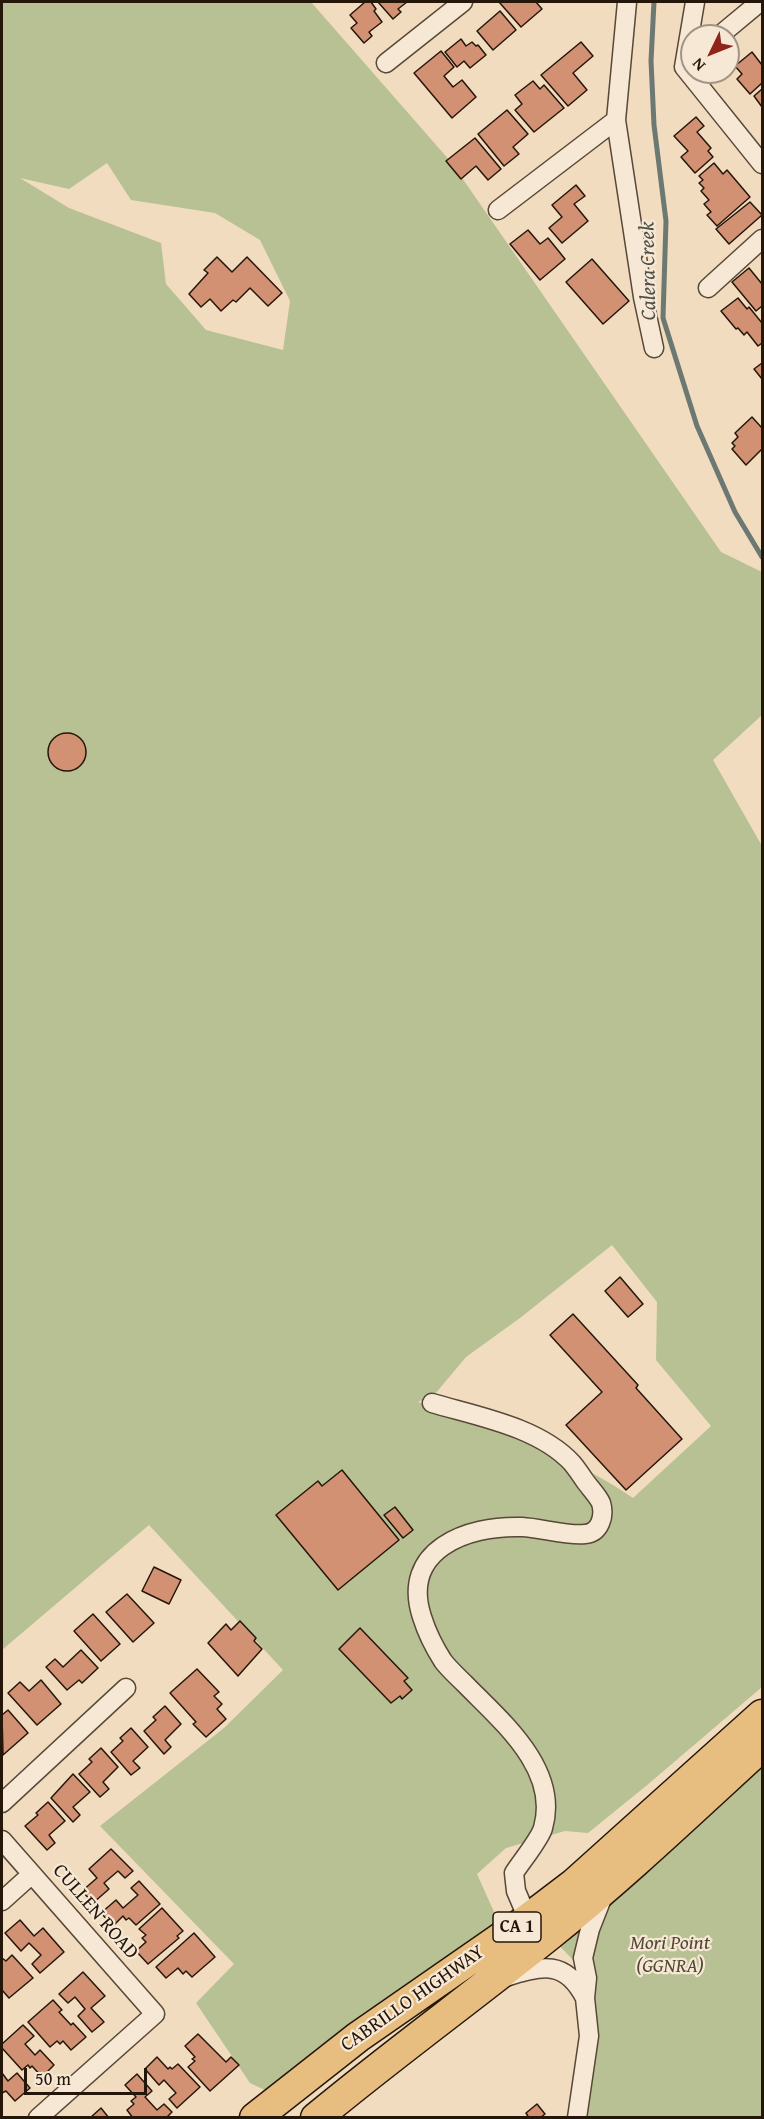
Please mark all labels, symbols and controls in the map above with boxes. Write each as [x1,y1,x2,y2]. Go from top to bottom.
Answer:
north arrow [680,24,740,84]
text: N [686,53,711,77]
water label: Calera Creek [636,221,662,321]
street label: CULLEN ROAD [47,1859,143,1965]
road number: CA 1 [493,1912,541,1942]
park label: Mori Point (GGNRA) [630,1932,710,1979]
street label: CABRILLO HIGHWAY [337,1940,489,2058]
scale bar [27,2056,150,2094]
text: 50 m [35,2065,71,2092]

